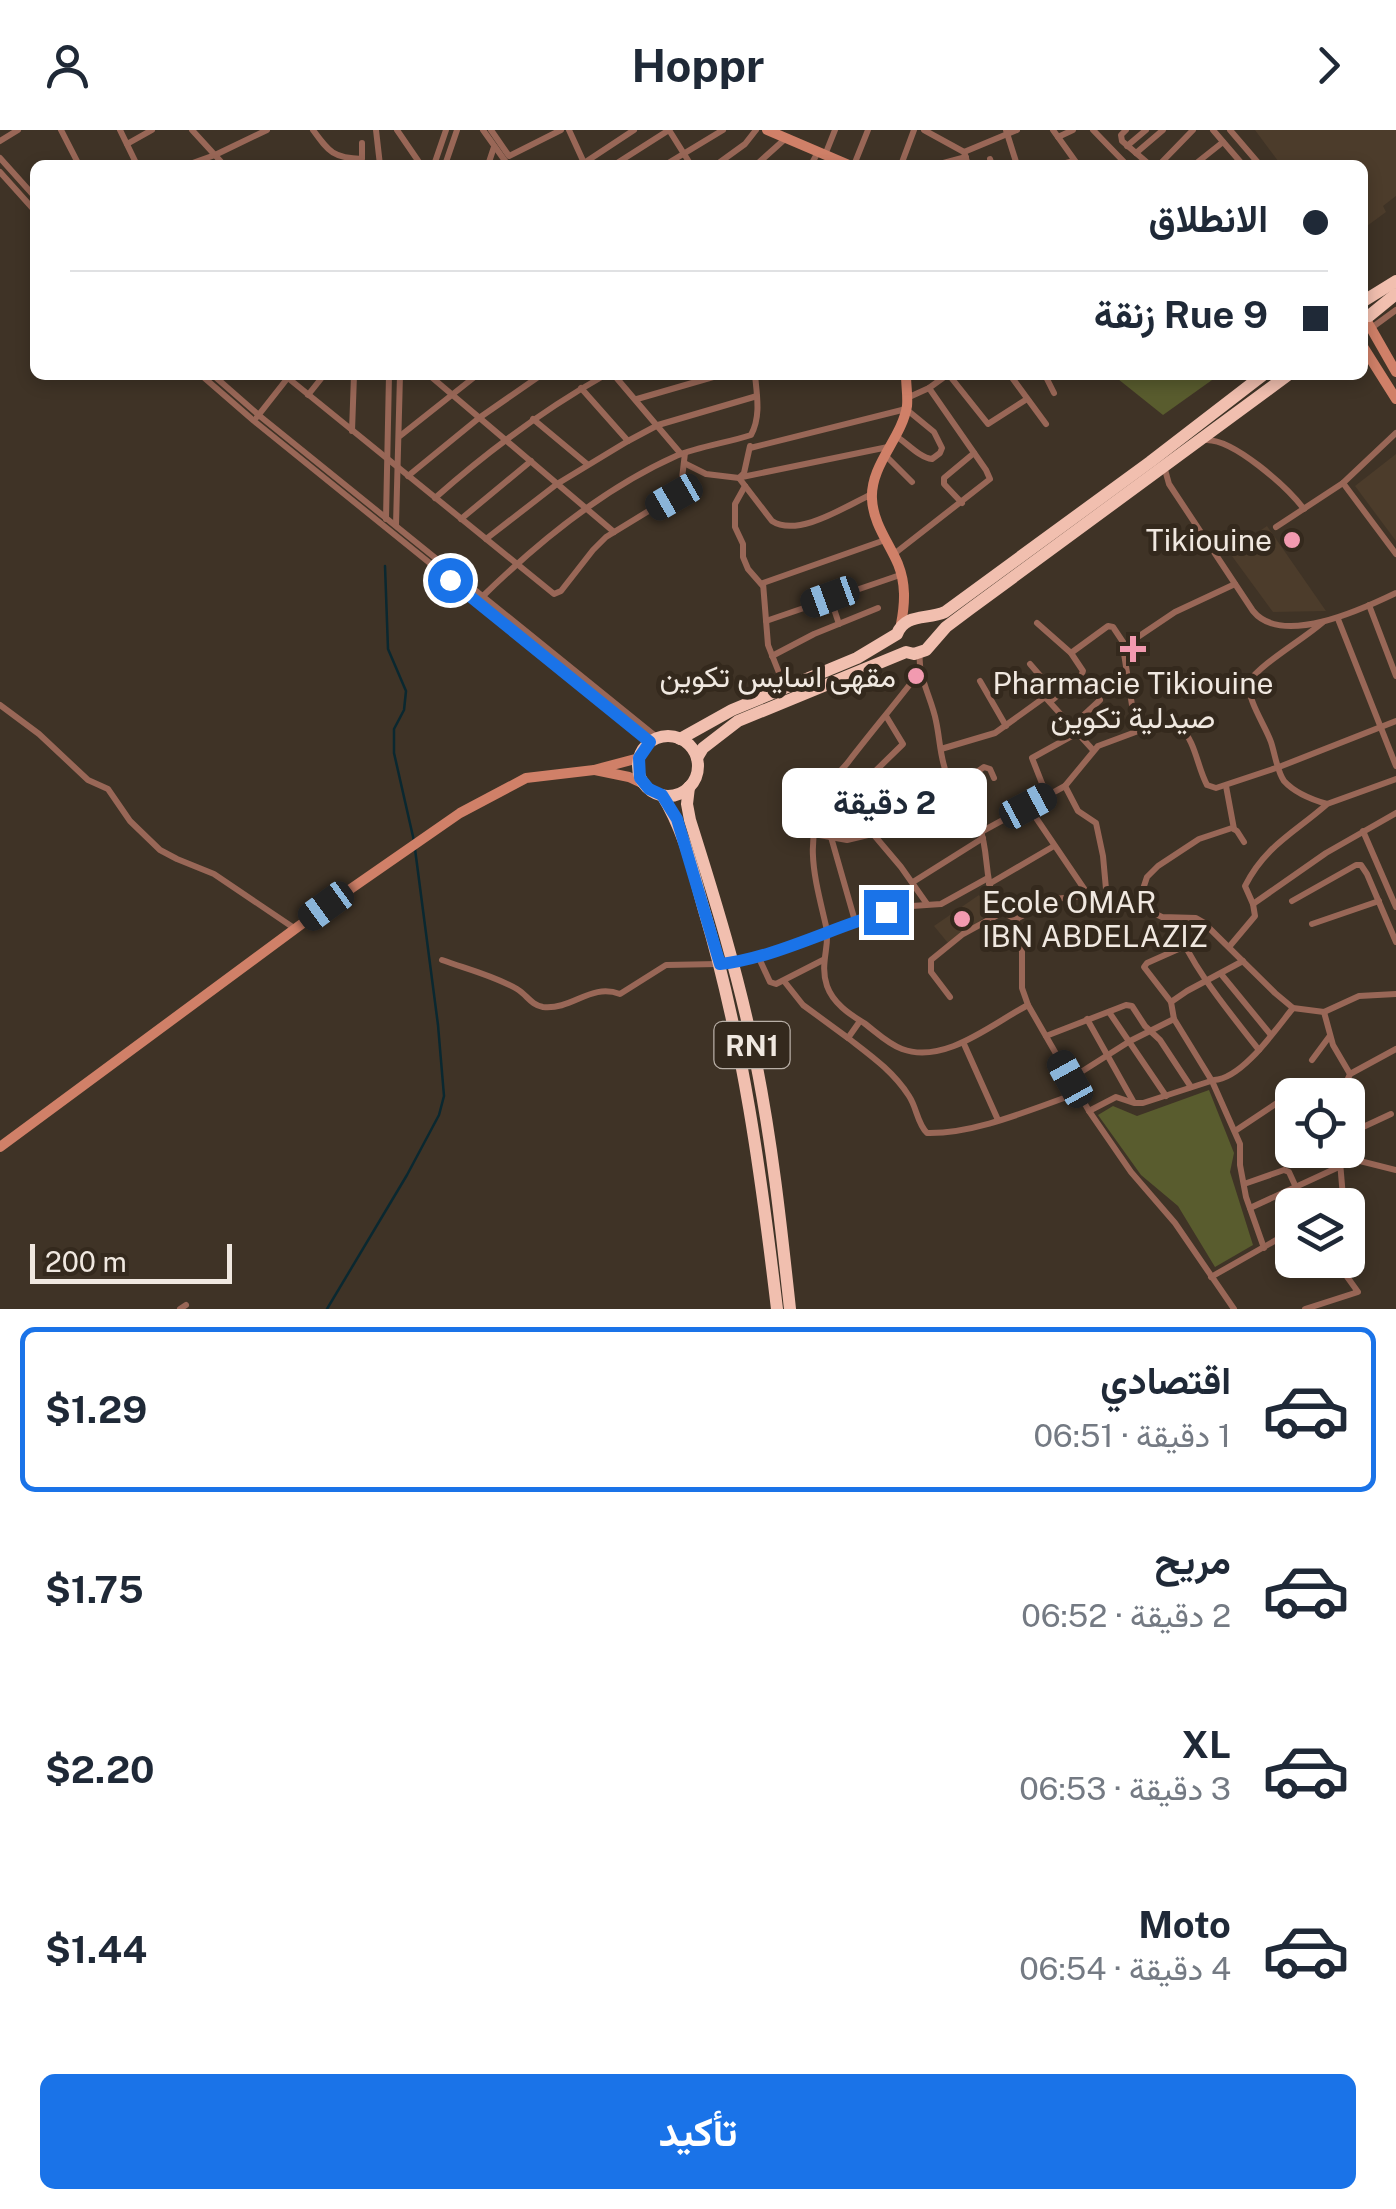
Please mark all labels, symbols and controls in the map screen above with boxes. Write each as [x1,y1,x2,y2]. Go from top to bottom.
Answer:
icon: person [40,38,95,93]
icon: forward [1301,38,1356,93]
text: Hoppr [631,39,765,92]
text: الانطلاق [1149,196,1268,241]
text: Rue 9 زنقة [1094,292,1268,337]
car [641,469,707,525]
place label: Tikiouine [1146,522,1272,558]
marker: Tikiouine [1281,529,1303,551]
route start [428,558,473,603]
car [797,573,863,621]
marker: Pharmacie Tikiouine صيدلية تكوين [1122,638,1144,660]
place label: مقهى اسايس تكوين [659,658,896,695]
marker: مقهى اسايس تكوين [905,665,927,687]
place label: Pharmacie Tikiouine صيدلية تكوين [993,665,1273,736]
callout: 2 دقيقة [784,767,988,837]
car [994,779,1062,833]
text: 2 دقيقة [833,784,936,821]
car [293,876,359,936]
place label: Ecole OMAR IBN ABDELAZIZ [982,884,1208,954]
route end [864,890,909,935]
marker: Ecole OMAR IBN ABDELAZIZ [951,908,973,930]
road number: RN1 [714,1022,790,1068]
car [1042,1045,1098,1113]
map controls [1275,1078,1365,1278]
button: locate [1275,1078,1365,1168]
button: layers [1275,1188,1365,1278]
scale bar [30,1239,232,1284]
text: 200 m [45,1245,127,1278]
text: اقتصادي [1100,1358,1231,1403]
icon: car [1261,1365,1351,1455]
text: $1.29 [45,1387,147,1432]
text: 1 دقيقة · 06:51 [1033,1417,1231,1454]
text: مريح [1155,1538,1231,1583]
icon: car [1261,1545,1351,1635]
text: $1.75 [45,1567,144,1612]
text: 2 دقيقة · 06:52 [1021,1597,1231,1634]
text: XL [1182,1722,1231,1767]
icon: car [1261,1725,1351,1815]
text: $2.20 [45,1747,155,1792]
text: 3 دقيقة · 06:53 [1019,1770,1231,1807]
text: Moto [1138,1902,1231,1947]
icon: car [1261,1905,1351,1995]
text: $1.44 [45,1927,147,1972]
text: 4 دقيقة · 06:54 [1019,1950,1231,1987]
button: تأكيد [40,2074,1356,2189]

